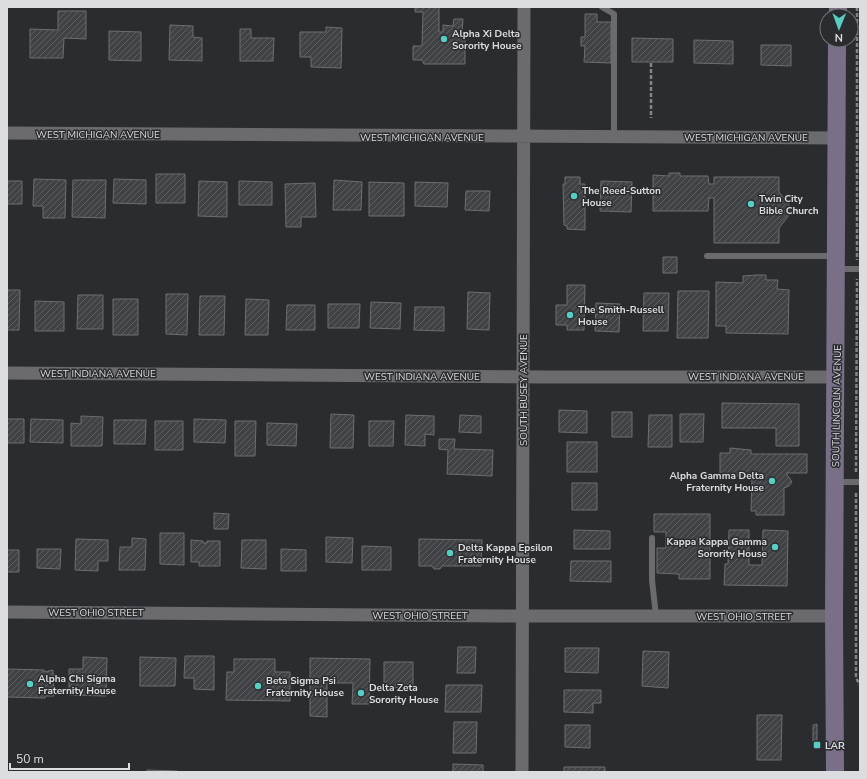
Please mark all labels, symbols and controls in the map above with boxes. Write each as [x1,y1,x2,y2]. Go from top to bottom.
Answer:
north arrow [819,8,859,48]
place label: Alpha Xi Delta Sorority House [452,27,522,53]
text: N [835,30,843,45]
marker: Alpha Xi Delta Sorority House [439,34,449,44]
street label: WEST MICHIGAN AVENUE [36,128,160,142]
street label: WEST MICHIGAN AVENUE [360,131,484,145]
street label: WEST MICHIGAN AVENUE [684,131,808,145]
place label: The Reed-Sutton House [582,184,661,210]
marker: The Reed-Sutton House [569,191,579,201]
place label: Twin City Bible Church [759,192,819,218]
marker: Twin City Bible Church [746,199,756,209]
place label: The Smith-Russell House [578,303,665,329]
marker: The Smith-Russell House [565,310,575,320]
street label: SOUTH BUSEY AVENUE [517,334,531,446]
street label: SOUTH LINCOLN AVENUE [829,345,845,467]
street label: WEST INDIANA AVENUE [40,367,156,381]
street label: WEST INDIANA AVENUE [364,370,480,384]
street label: WEST INDIANA AVENUE [688,370,804,384]
place label: Alpha Gamma Delta Fraternity House [669,469,765,495]
marker: Alpha Gamma Delta Fraternity House [767,476,777,486]
place label: Kappa Kappa Gamma Sorority House [667,535,768,561]
place label: Delta Kappa Epsilon Fraternity House [458,541,553,567]
marker: Kappa Kappa Gamma Sorority House [770,542,780,552]
marker: Delta Kappa Epsilon Fraternity House [445,548,455,558]
street label: WEST OHIO STREET [48,606,144,620]
street label: WEST OHIO STREET [372,609,468,623]
street label: WEST OHIO STREET [696,610,792,624]
place label: Alpha Chi Sigma Fraternity House [38,672,116,698]
place label: Beta Sigma Psi Fraternity House [266,674,344,700]
marker: Alpha Chi Sigma Fraternity House [25,679,35,689]
marker: Beta Sigma Psi Fraternity House [253,681,263,691]
place label: Delta Zeta Sorority House [369,681,439,707]
marker: Delta Zeta Sorority House [356,688,366,698]
place label: LAR [825,739,845,753]
marker: LAR [812,740,822,750]
scale bar [10,745,129,771]
text: 50 m [16,751,44,767]

